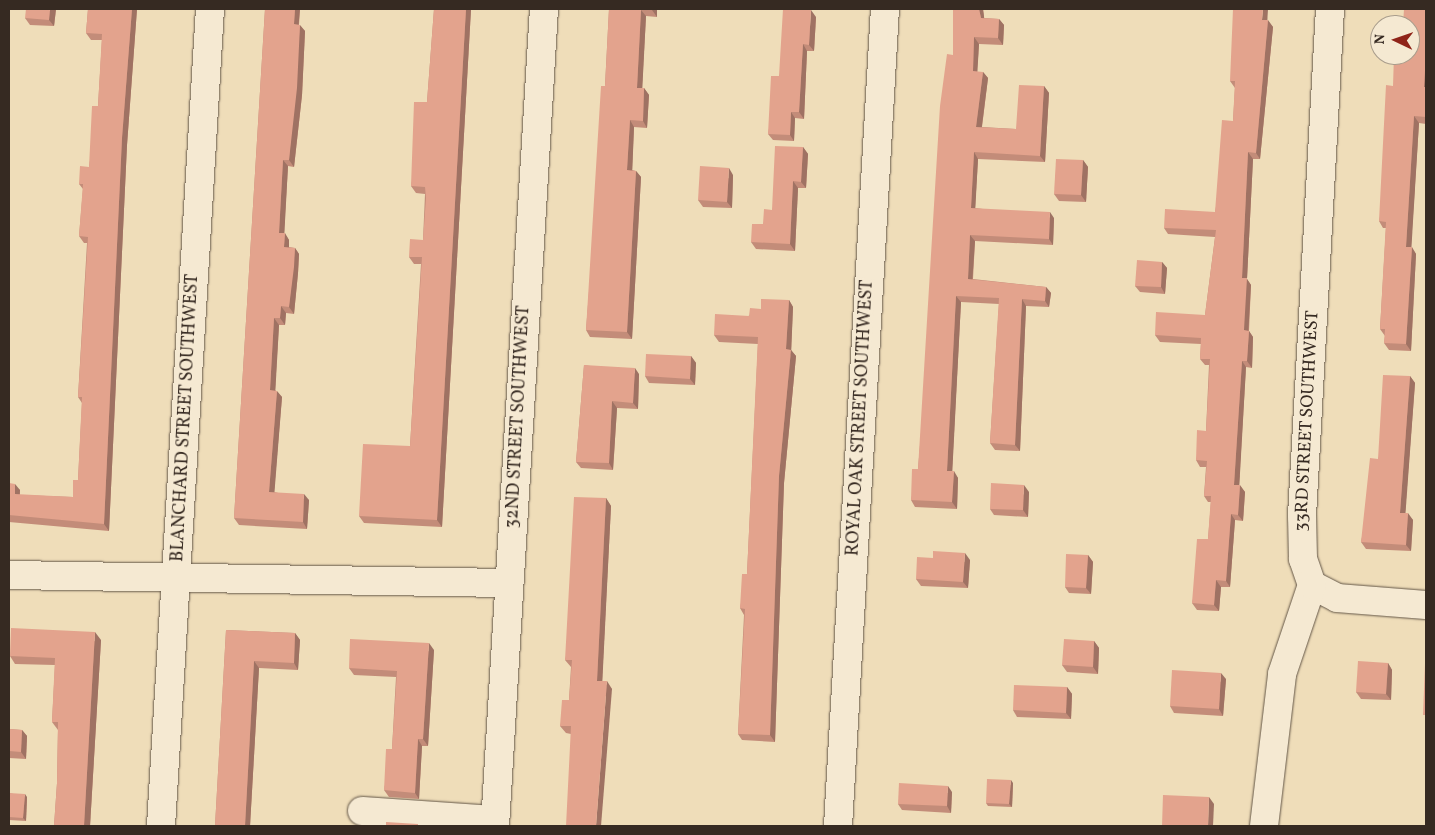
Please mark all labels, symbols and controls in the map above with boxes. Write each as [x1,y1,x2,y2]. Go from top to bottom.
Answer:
north arrow [1370,15,1420,65]
text: N [1371,34,1390,45]
street label: BLANCHARD STREET SOUTHWEST [168,273,204,563]
street label: ROYAL OAK STREET SOUTHWEST [843,279,879,557]
street label: 32ND STREET SOUTHWEST [502,305,536,529]
street label: 33RD STREET SOUTHWEST [1291,310,1325,532]

